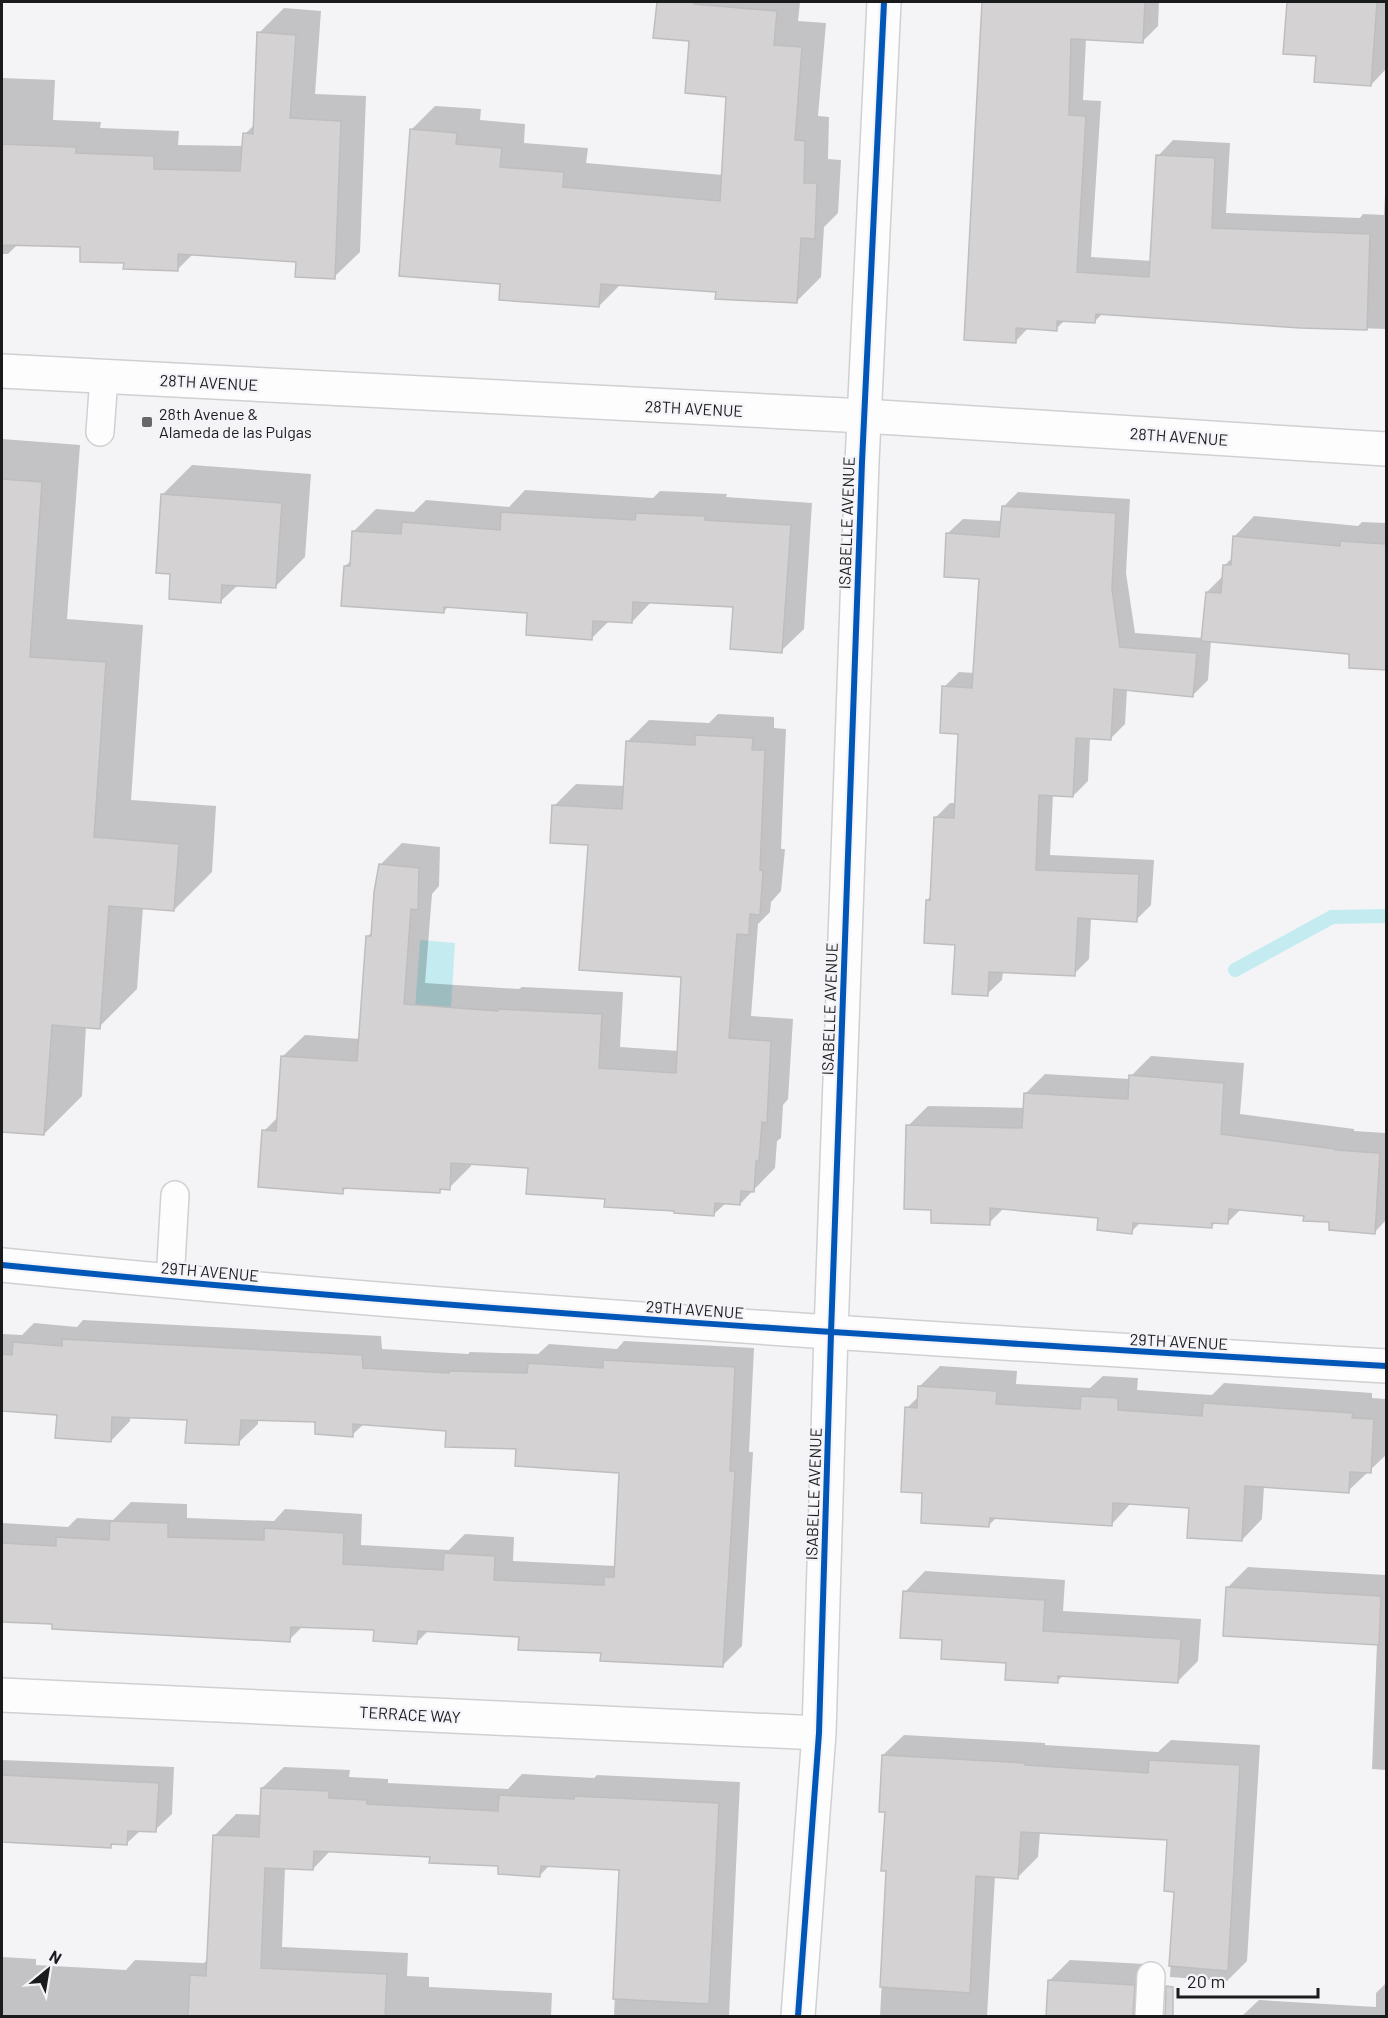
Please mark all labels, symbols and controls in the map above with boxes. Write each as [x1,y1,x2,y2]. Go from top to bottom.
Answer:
street label: 28TH AVENUE [159,370,259,394]
street label: 28TH AVENUE [644,396,744,420]
place label: 28th Avenue & Alameda de las Pulgas [159,404,312,441]
marker: 28th Avenue & Alameda de las Pulgas [140,415,154,429]
street label: 28TH AVENUE [1129,423,1229,449]
street label: ISABELLE AVENUE [834,456,858,590]
street label: ISABELLE AVENUE [817,942,841,1076]
street label: 29TH AVENUE [160,1257,260,1285]
street label: 29TH AVENUE [645,1296,745,1322]
street label: 29TH AVENUE [1129,1329,1229,1353]
street label: ISABELLE AVENUE [801,1427,825,1561]
street label: TERRACE WAY [359,1702,461,1726]
north arrow [18,1940,78,2000]
text: N [46,1946,65,1967]
scale bar [1178,1961,1318,1999]
text: 20 m [1187,1970,1225,1992]

